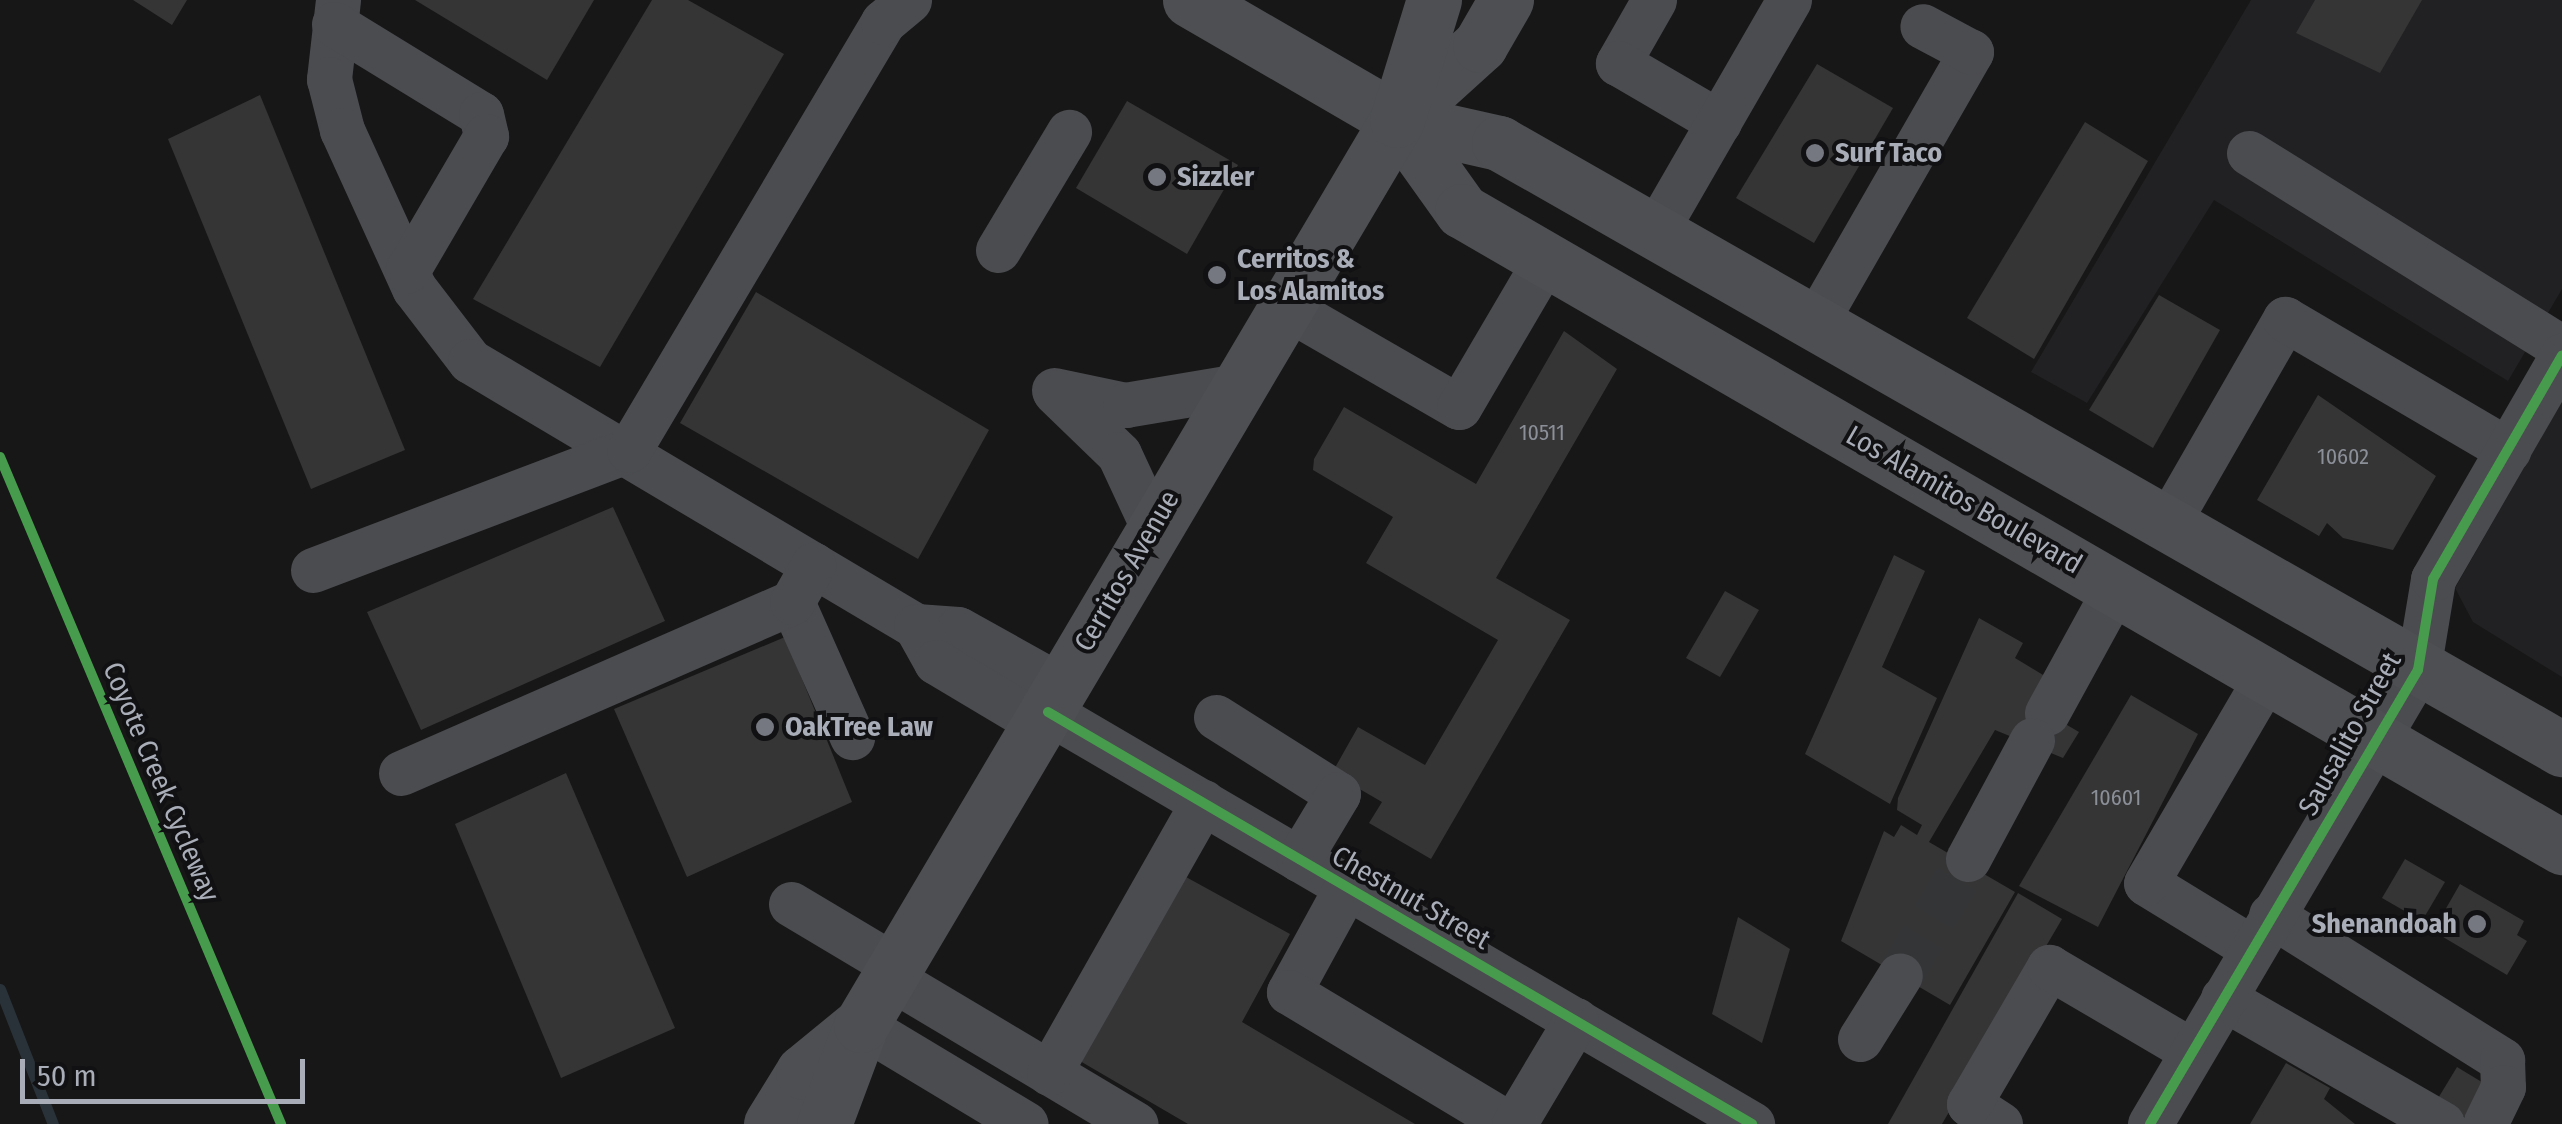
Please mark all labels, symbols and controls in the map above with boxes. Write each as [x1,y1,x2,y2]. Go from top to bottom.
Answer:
place label: Surf Taco [1835,136,1942,170]
marker: Surf Taco [1804,142,1826,164]
place label: Sizzler [1177,160,1254,194]
marker: Sizzler [1146,166,1168,188]
place label: Cerritos & Los Alamitos [1237,242,1384,308]
marker: Cerritos & Los Alamitos [1206,264,1228,286]
street label: Los Alamitos Boulevard [1840,419,2088,581]
house number: 10511 [1519,420,1565,446]
house number: 10602 [2317,444,2369,470]
street label: Cerritos Avenue [1067,485,1187,657]
street label: Sausalito Street [2291,647,2409,821]
street label: Coyote Creek Cycleway [95,657,227,907]
place label: OakTree Law [785,710,933,744]
marker: OakTree Law [754,716,776,738]
house number: 10601 [2091,785,2141,811]
street label: Chestnut Street [1326,839,1496,957]
place label: Shenandoah [2312,907,2457,941]
marker: Shenandoah [2466,913,2488,935]
scale bar [25,1039,310,1101]
text: 50 m [37,1058,97,1094]

